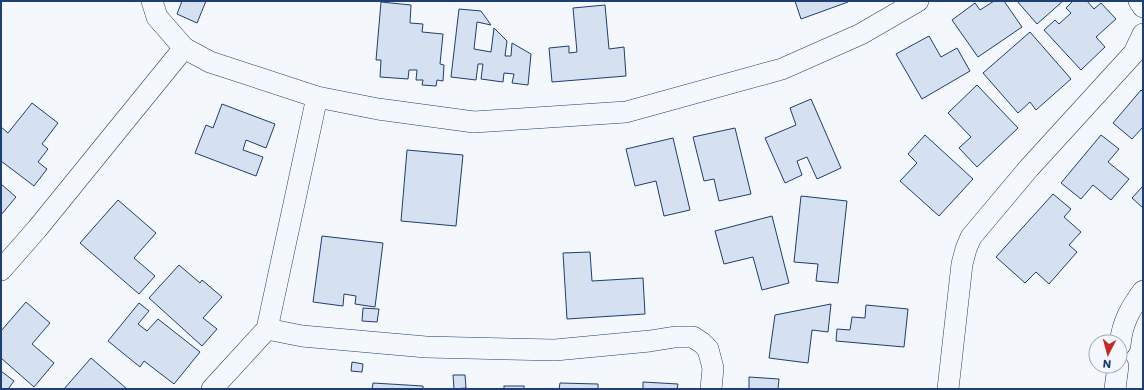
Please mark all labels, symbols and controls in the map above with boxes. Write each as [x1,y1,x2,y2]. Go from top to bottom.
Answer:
north arrow [1088,334,1128,374]
text: N [1102,356,1112,372]

